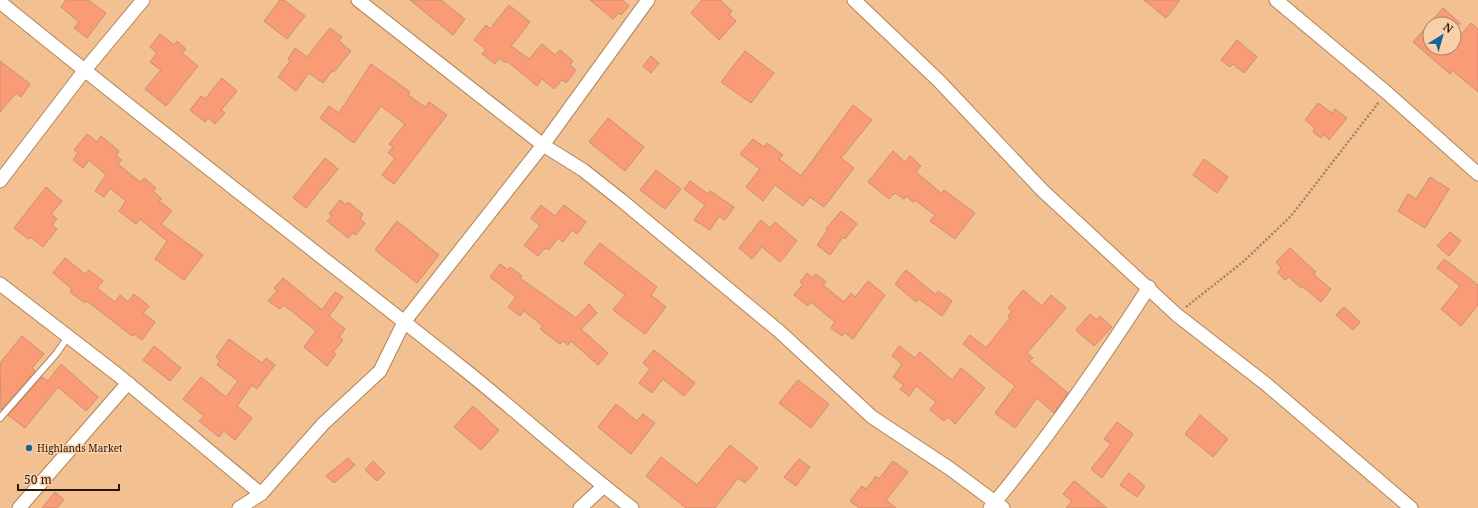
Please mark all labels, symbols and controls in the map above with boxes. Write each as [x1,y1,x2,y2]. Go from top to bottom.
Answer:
north arrow [1422,16,1462,56]
text: N [1440,19,1457,36]
place label: Highlands Market [37,441,123,455]
marker: Highlands Market [24,443,34,453]
scale bar [18,466,119,492]
text: 50 m [24,471,52,488]

